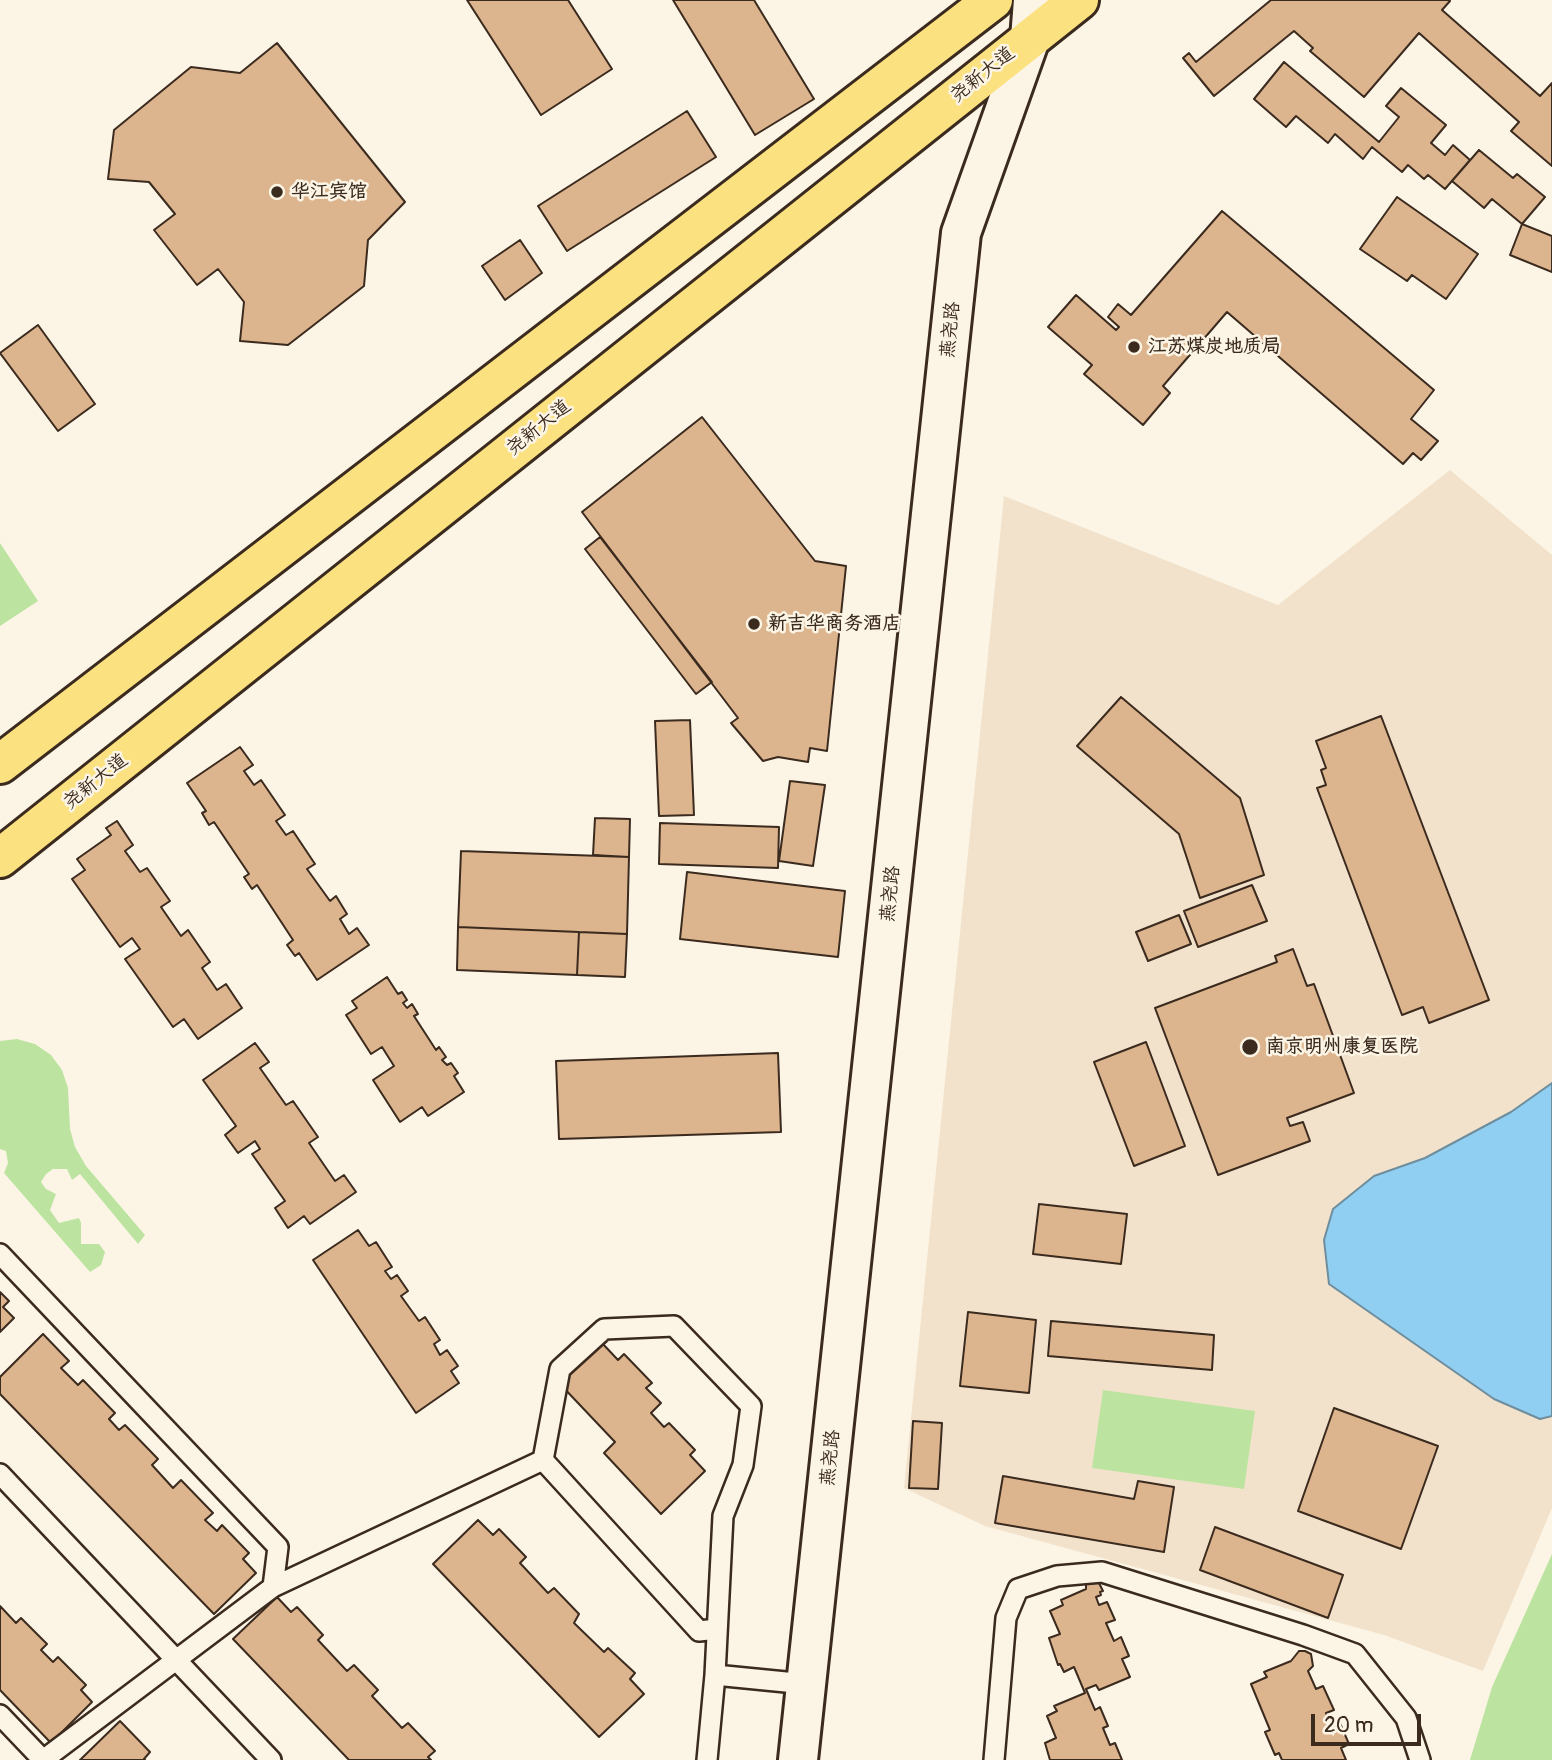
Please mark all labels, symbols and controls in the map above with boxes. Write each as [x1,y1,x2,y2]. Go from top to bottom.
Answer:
street label: 尧新大道 [946,42,1020,108]
place label: 华江宾馆 [291,181,367,203]
marker: 华江宾馆 [269,184,285,200]
street label: 燕尧路 [937,300,965,360]
place label: 江苏煤炭地质局 [1148,336,1281,358]
marker: 江苏煤炭地质局 [1126,339,1142,355]
street label: 尧新大道 [502,395,576,461]
place label: 新吉华商务酒店 [768,613,901,635]
marker: 新吉华商务酒店 [746,616,762,632]
street label: 尧新大道 [59,749,133,815]
street label: 燕尧路 [877,864,905,924]
place label: 南京明州康复医院 [1266,1036,1418,1058]
marker: 南京明州康复医院 [1240,1037,1260,1057]
street label: 燕尧路 [817,1428,845,1488]
scale bar [1314,1700,1424,1744]
text: 20 m [1324,1712,1373,1739]

